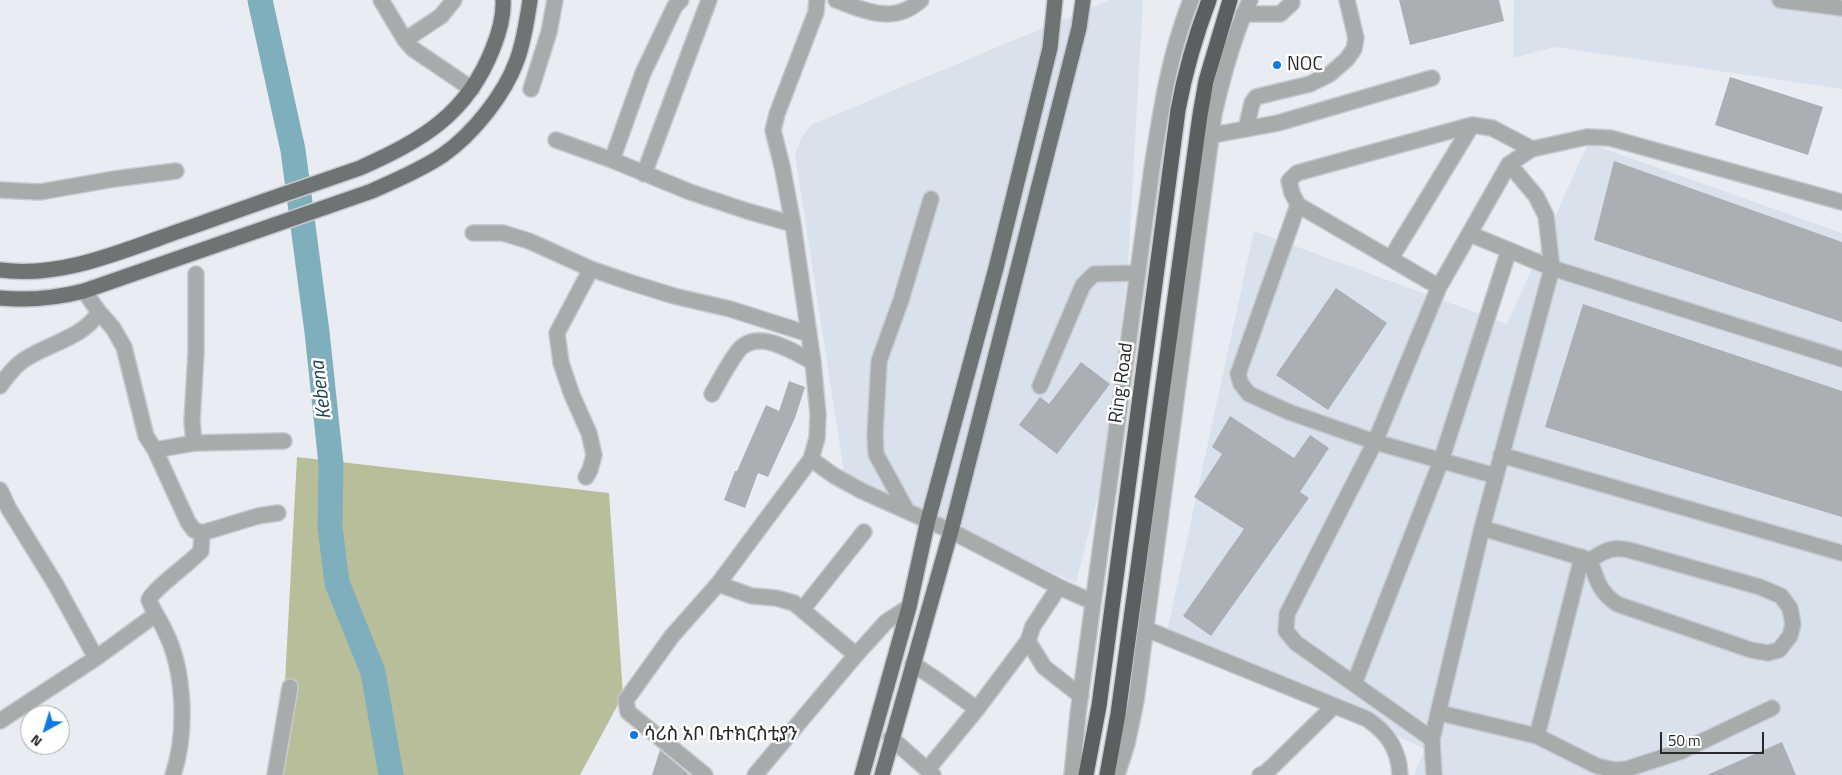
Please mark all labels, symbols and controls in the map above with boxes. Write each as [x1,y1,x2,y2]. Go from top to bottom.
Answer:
place label: NOC [1287,54,1323,76]
marker: NOC [1271,59,1283,71]
street label: Ring Road [1105,341,1139,425]
water label: Kebena [307,360,337,420]
north arrow [20,705,70,755]
scale bar [1662,722,1766,754]
place label: ሳሪስ አቦ ቤተክርስቲያን [644,724,798,746]
marker: ሳሪስ አቦ ቤተክርስቲያን [628,729,640,741]
text: 50 m [1668,729,1701,752]
text: N [26,730,46,752]

